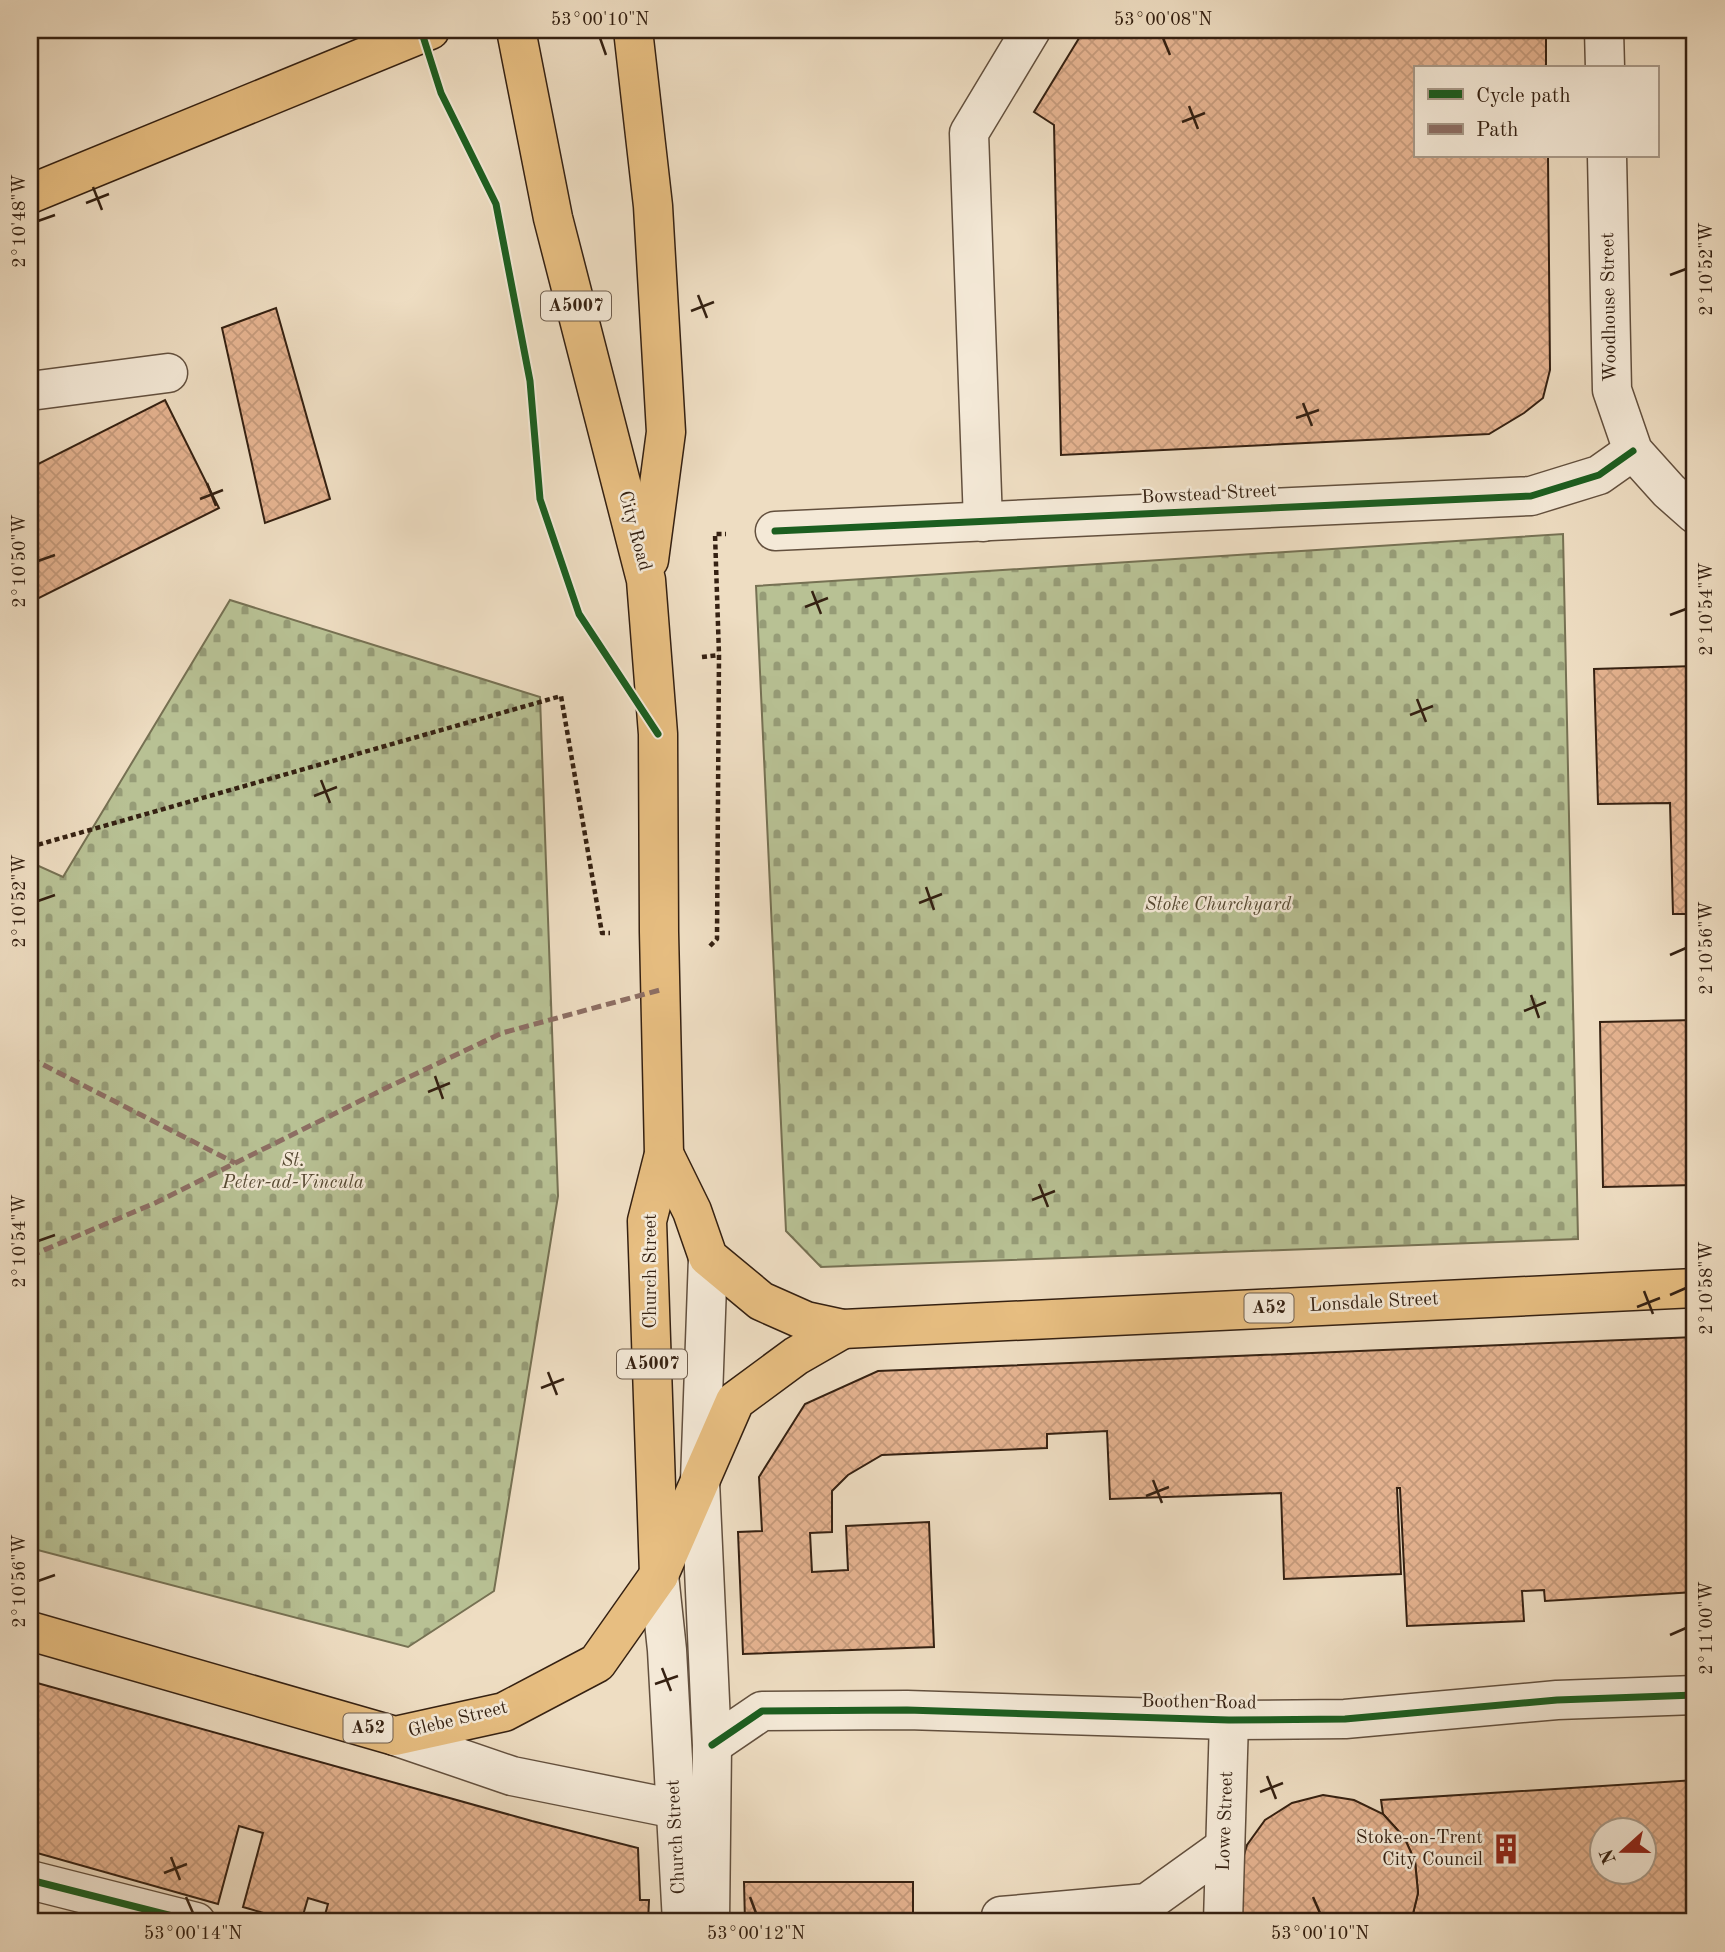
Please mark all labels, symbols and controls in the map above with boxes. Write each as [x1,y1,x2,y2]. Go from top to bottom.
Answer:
text: 53°00'10"N [551,11,649,29]
text: 53°00'08"N [1114,11,1212,29]
legend [1414,66,1658,158]
text: Cycle path [1476,86,1571,107]
text: Path [1476,120,1519,141]
text: 2°10'48"W [11,174,29,268]
text: 2°10'52"W [1698,222,1716,316]
street label: Woodhouse Street [1599,232,1621,382]
road number: A5007 [541,292,611,320]
street label: Bowstead Street [1141,482,1277,508]
street label: City Road [614,489,654,573]
text: 2°10'50"W [11,514,29,608]
text: 2°10'54"W [1698,562,1716,656]
text: 2°10'52"W [11,854,29,948]
park label: Stoke Churchyard [1145,896,1292,915]
text: 2°10'56"W [1698,901,1716,995]
park label: St. Peter-ad-Vincula [221,1152,364,1193]
text: 2°10'54"W [11,1194,29,1288]
street label: Church Street [642,1213,661,1329]
text: 2°10'58"W [1698,1241,1716,1335]
street label: Lonsdale Street [1309,1290,1439,1316]
road number: A52 [1244,1294,1294,1322]
road number: A5007 [617,1350,687,1378]
text: 2°10'56"W [11,1534,29,1628]
text: 2°11'00"W [1698,1581,1716,1675]
street label: Boothen Road [1141,1692,1257,1714]
street label: Glebe Street [406,1698,510,1742]
road number: A52 [344,1714,392,1742]
street label: Lowe Street [1215,1771,1237,1871]
street label: Church Street [664,1779,690,1895]
north arrow [1588,1815,1658,1885]
place label: Stoke-on-Trent City Council [1356,1829,1483,1870]
building icon: Stoke-on-Trent City Council [1489,1832,1523,1866]
text: N [1598,1846,1621,1866]
text: 53°00'14"N [144,1925,242,1943]
text: 53°00'12"N [707,1925,805,1943]
text: 53°00'10"N [1271,1925,1369,1943]

